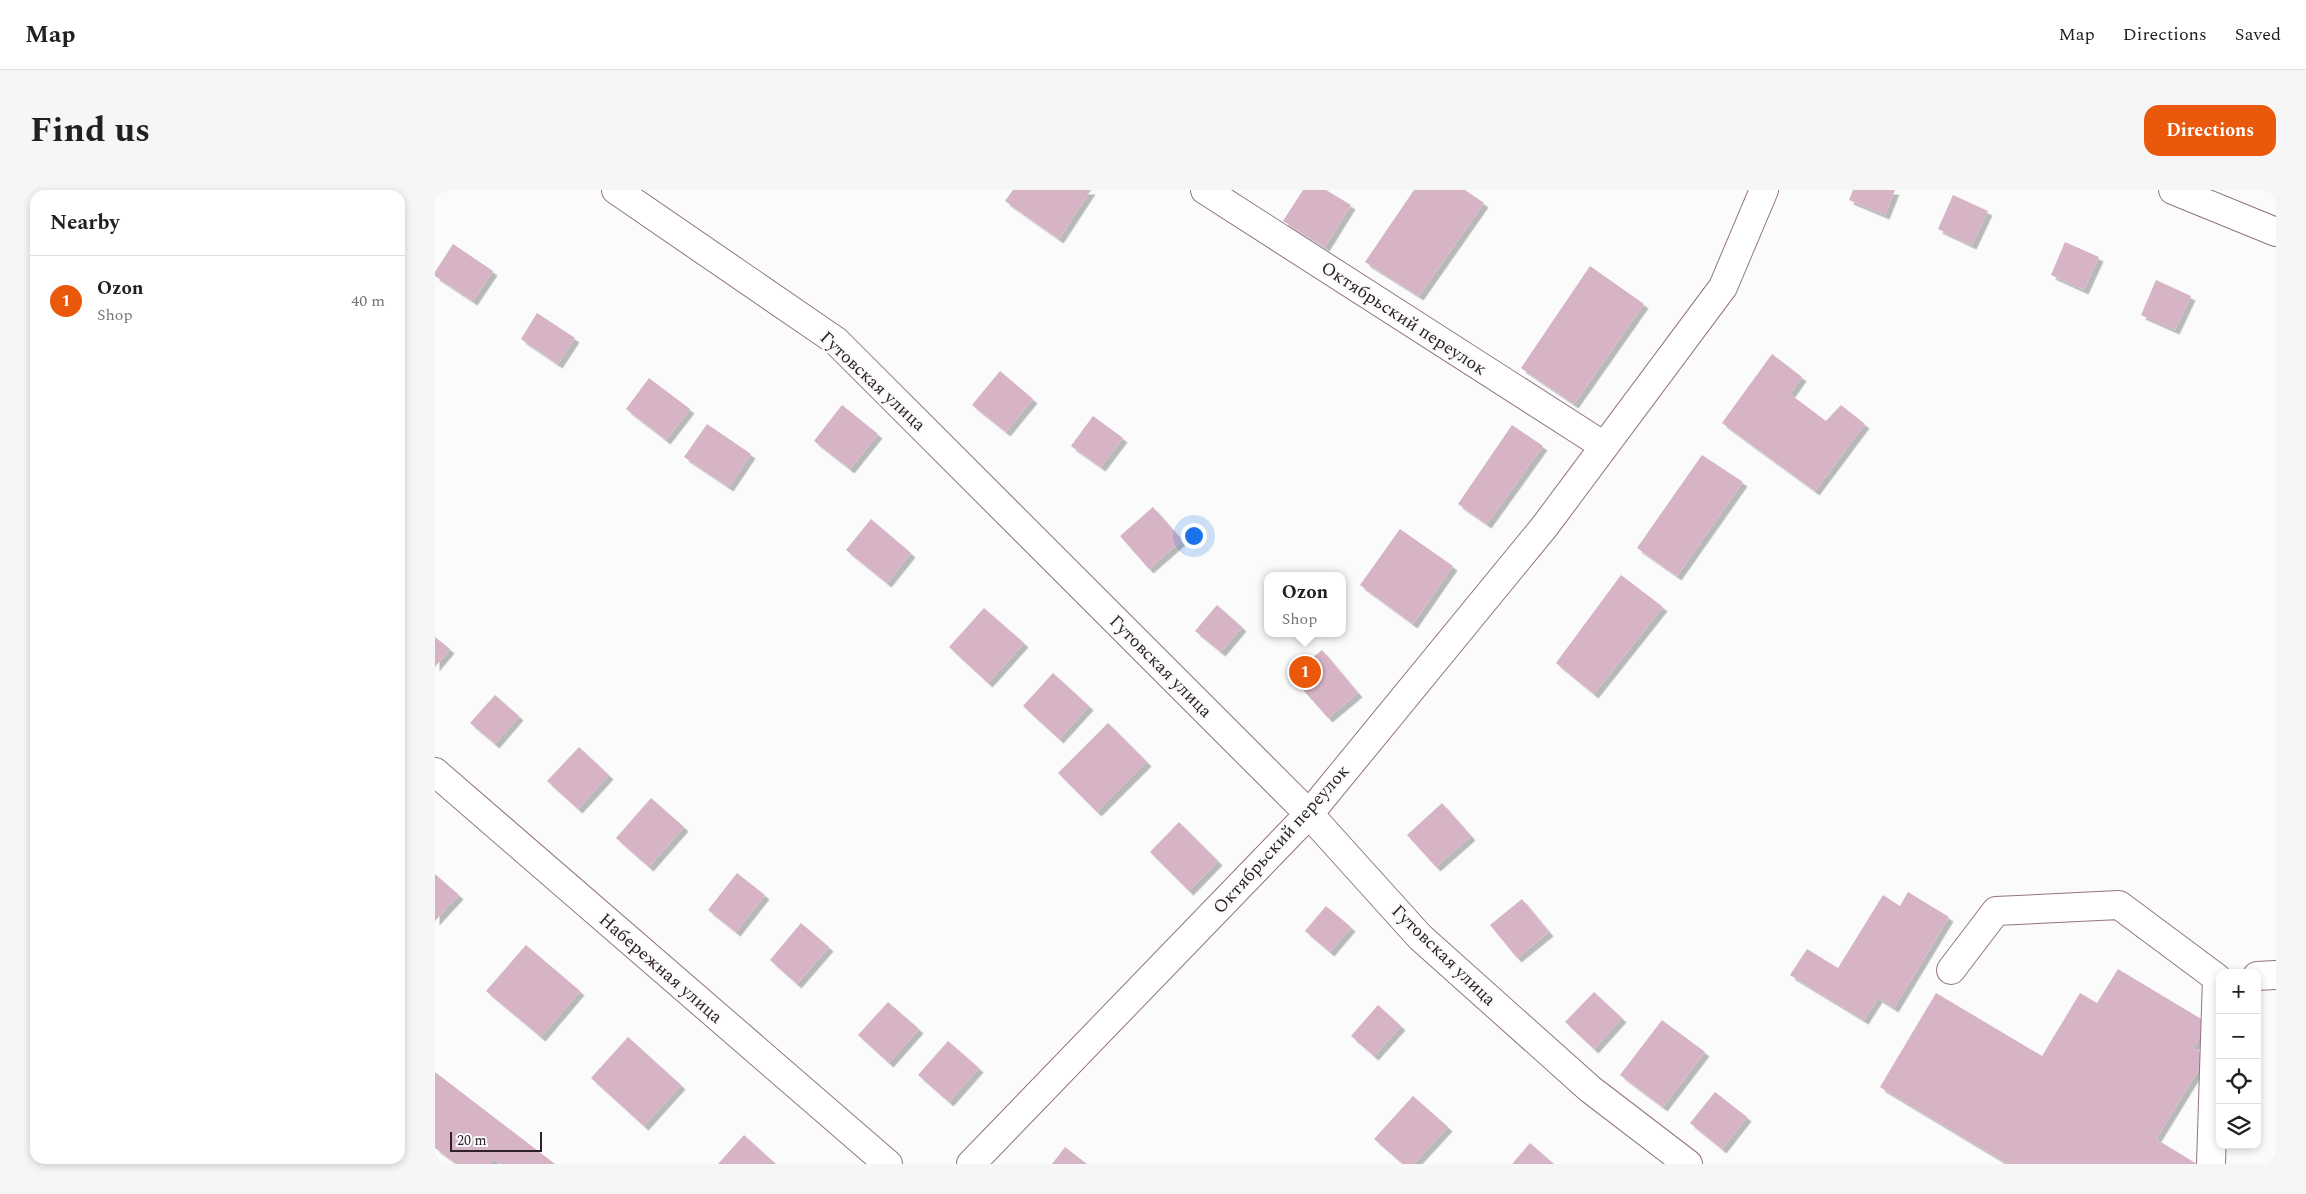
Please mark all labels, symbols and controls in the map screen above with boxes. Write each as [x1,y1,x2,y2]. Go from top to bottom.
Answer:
text: Map [25,17,75,53]
text: Map [2059,21,2095,48]
text: Directions [2123,21,2207,48]
text: Saved [2235,21,2281,48]
text: Find us [30,104,150,157]
button: Directions [2144,105,2276,156]
text: Nearby [50,207,120,239]
street label: Октябрьский переулок [1315,255,1492,382]
text: Ozon [97,274,144,303]
text: 1 [62,289,70,313]
text: 40 m [351,289,385,313]
text: Shop [97,303,133,327]
street label: Гутовская улица [814,325,932,438]
your location [1181,523,1207,549]
popup [1264,572,1346,637]
text: Ozon [1282,578,1328,607]
text: Shop [1282,607,1317,631]
street label: Гутовская улица [1103,609,1219,724]
pin: 1 [1289,653,1321,691]
street label: Октябрьский переулок [1207,759,1356,920]
street label: Гутовская улица [1385,898,1502,1013]
street label: Набережная улица [593,907,729,1030]
map controls [2216,969,2261,1149]
button: + [2216,969,2261,1014]
button: − [2216,1014,2261,1059]
button: locate [2216,1059,2261,1104]
button: layers [2216,1104,2261,1149]
scale bar [450,1129,543,1152]
text: 20 m [457,1130,487,1151]

